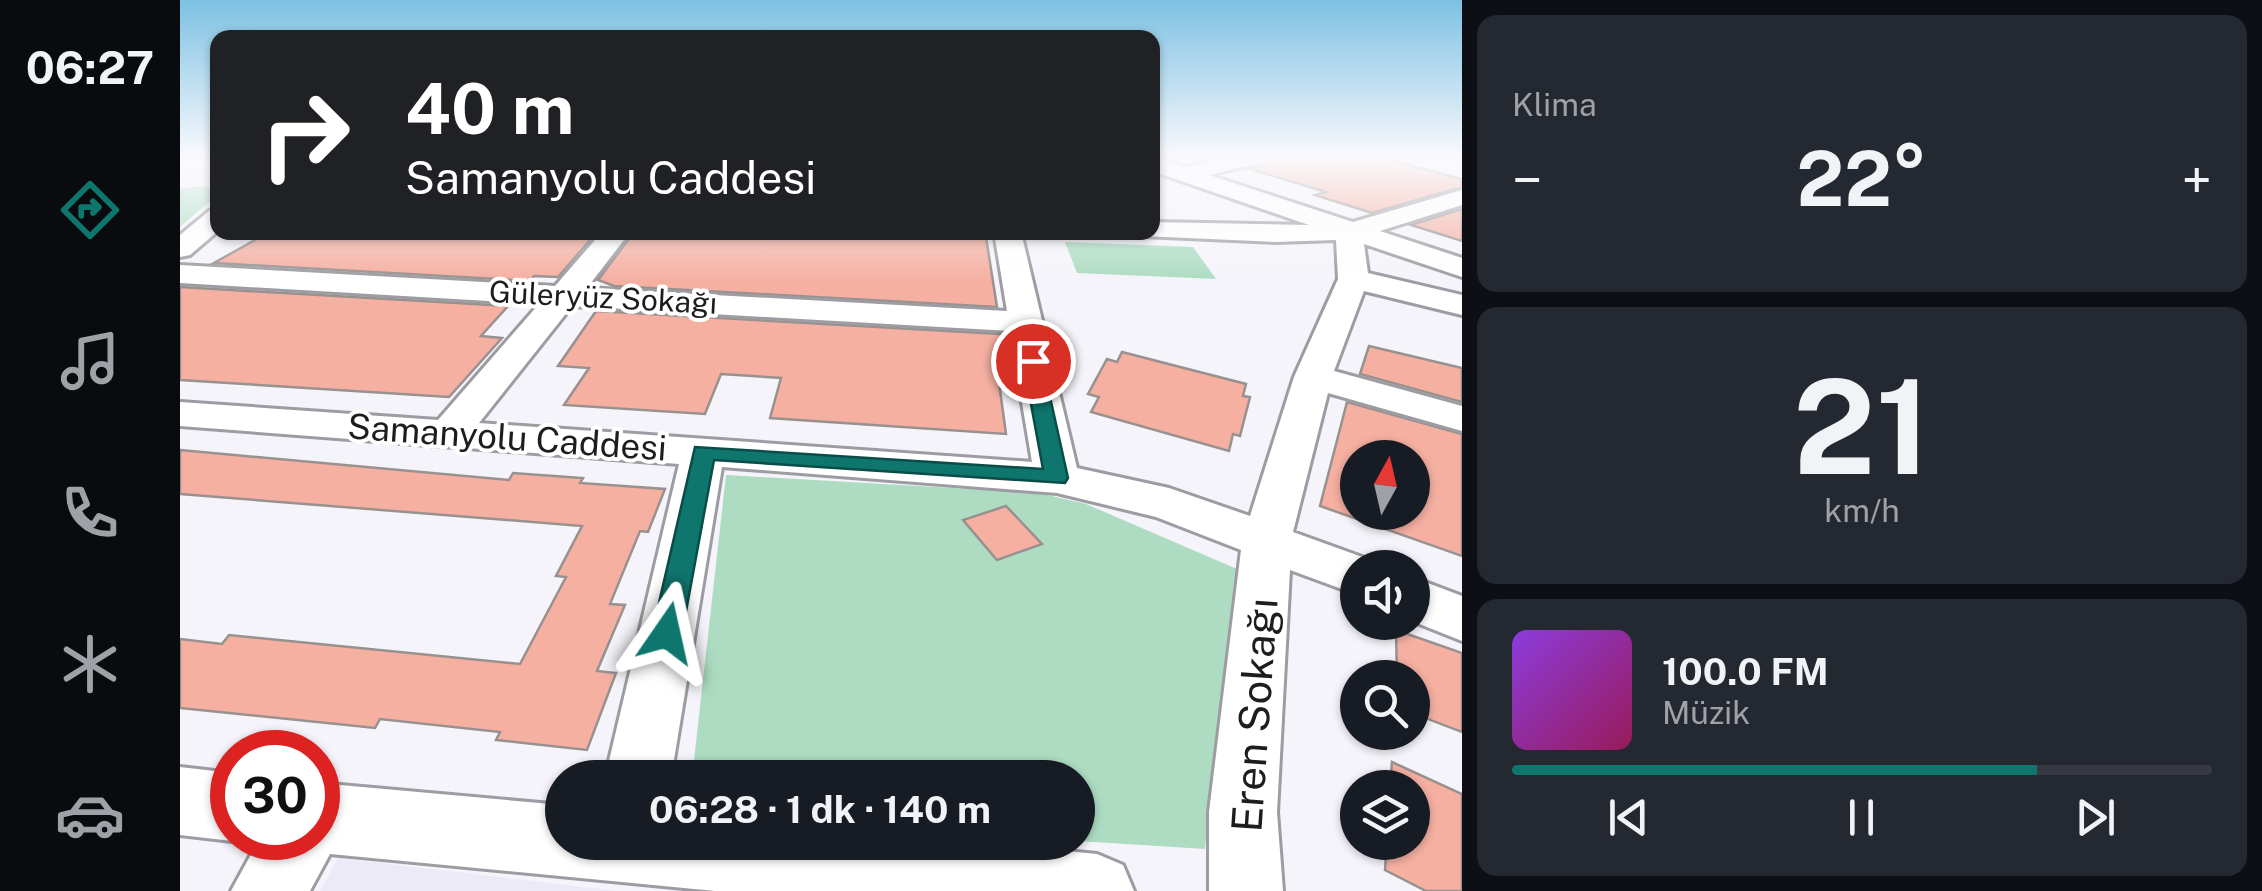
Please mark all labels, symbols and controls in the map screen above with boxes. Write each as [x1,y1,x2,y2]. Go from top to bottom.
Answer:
text: 06:27 [26,41,154,94]
text: 40 m [405,67,575,150]
icon: right [240,70,370,200]
text: Klima [1512,86,1597,123]
text: 22° [1797,135,1927,223]
text: − [1512,148,1543,212]
text: + [2182,148,2212,212]
text: Samanyolu Caddesi [405,151,816,204]
icon: directions [55,175,125,245]
street label: Güleryüz Sokağı [488,273,718,321]
pin [991,319,1076,404]
icon: music [55,326,125,396]
icon: arrive [1006,334,1061,389]
text: 21 [1793,351,1931,503]
street label: Samanyolu Caddesi [346,405,668,469]
north arrow [1340,440,1430,530]
map controls [1340,440,1430,860]
icon: phone [55,478,125,548]
text: km/h [1824,492,1900,529]
button: sound [1340,550,1430,640]
position arrow [615,581,719,685]
street label: Eren Sokağı [1221,596,1287,834]
icon: climate [55,629,125,699]
text: 100.0 FM [1662,649,1829,694]
button: search [1340,660,1430,750]
text: Müzik [1662,694,1750,731]
speed limit sign: 30 [210,730,340,860]
button: layers [1340,770,1430,860]
icon: car [55,780,125,850]
text: 06:28 · 1 dk · 140 m [649,787,991,832]
icon: previous [1601,790,1656,845]
icon: pause [1834,790,1889,845]
icon: next [2068,790,2123,845]

